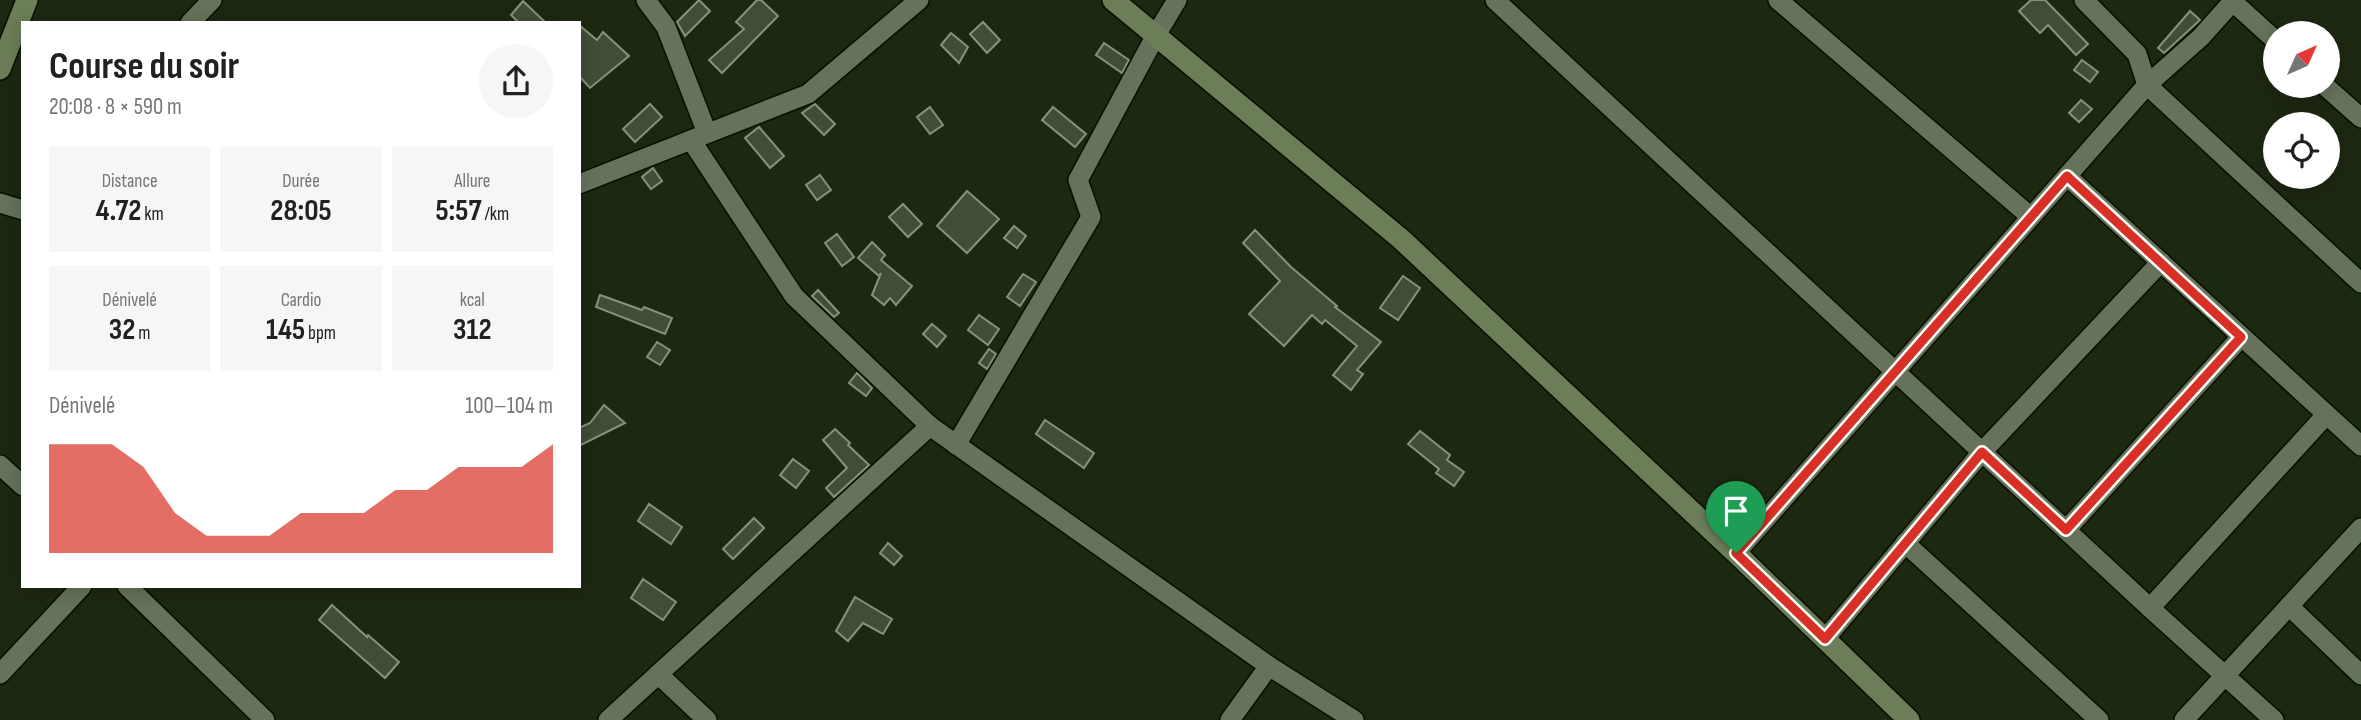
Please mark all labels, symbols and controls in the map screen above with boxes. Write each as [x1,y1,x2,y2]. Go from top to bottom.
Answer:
north arrow [2263,21,2340,98]
map controls [2263,21,2340,189]
text: Course du soir [49,44,239,89]
button: share [479,44,553,118]
text: 20:08 · 8 × 590 m [49,93,182,121]
button: locate [2263,112,2340,189]
text: Distance [102,170,158,193]
text: Durée [282,170,320,193]
text: Allure [454,170,490,193]
text: 4.72 [96,193,141,229]
text: 28:05 [270,193,332,229]
text: 5:57 [435,193,481,229]
text: km [141,203,164,226]
text: /km [481,203,509,226]
text: Dénivelé [102,289,157,312]
text: Cardio [281,289,321,312]
text: kcal [460,289,485,312]
text: 32 [109,312,135,348]
text: 145 [266,312,305,348]
text: 312 [453,312,492,348]
text: m [135,322,151,345]
text: bpm [305,322,336,345]
text: Dénivelé [49,392,115,420]
text: 100–104 m [465,392,553,420]
pin [1706,481,1766,553]
icon: arrive [1717,492,1755,530]

